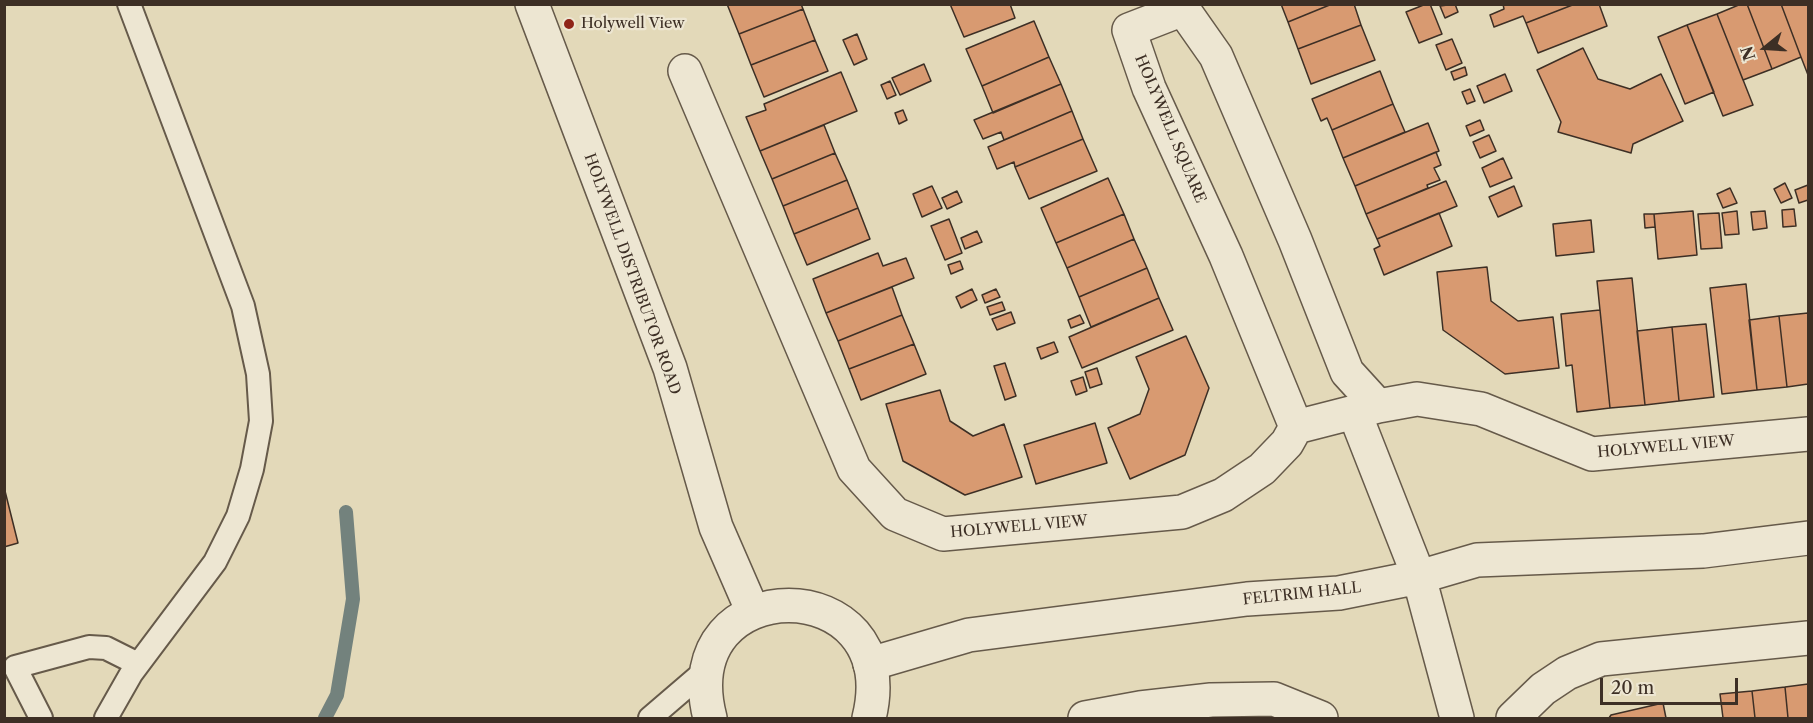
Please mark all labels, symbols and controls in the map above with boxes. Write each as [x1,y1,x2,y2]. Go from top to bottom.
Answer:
place label: Holywell View [581,15,685,33]
marker: Holywell View [562,17,576,31]
north arrow [1735,18,1795,78]
text: N [1736,44,1760,63]
street label: HOLYWELL SQUARE [1131,52,1209,206]
street label: HOLYWELL DISTRIBUTOR ROAD [580,151,684,397]
street label: HOLYWELL VIEW [1597,432,1735,462]
street label: HOLYWELL VIEW [950,512,1088,542]
street label: FELTRIM HALL [1242,579,1362,609]
scale bar [1603,666,1741,704]
text: 20 m [1611,677,1654,699]

